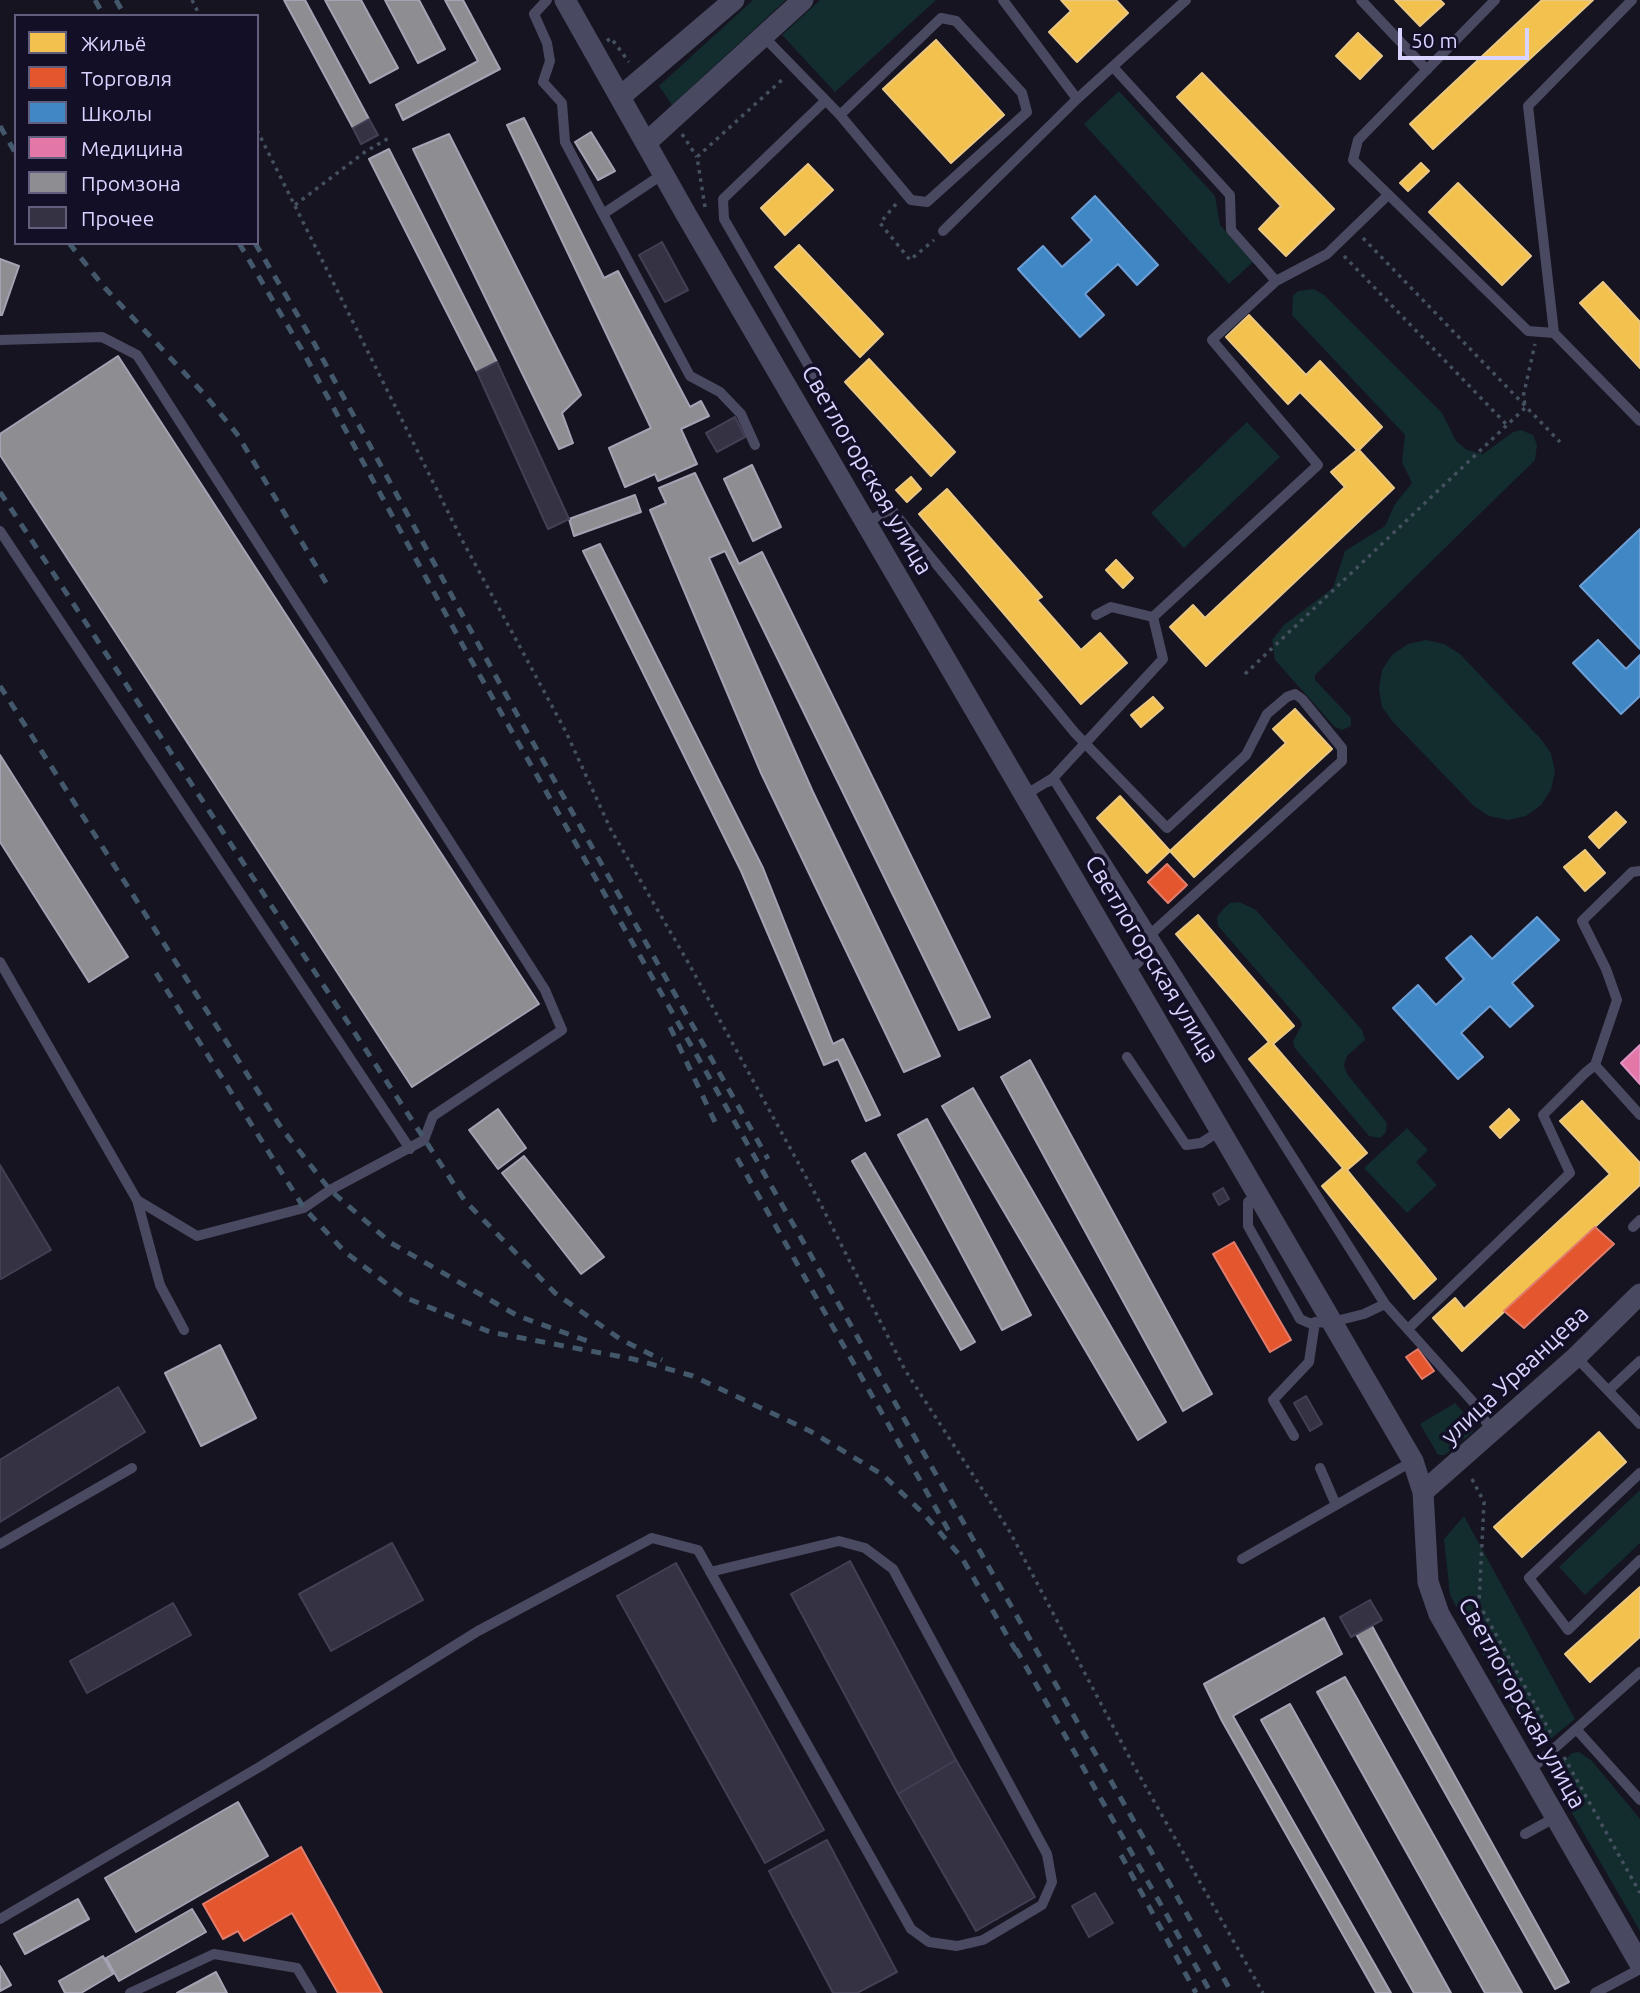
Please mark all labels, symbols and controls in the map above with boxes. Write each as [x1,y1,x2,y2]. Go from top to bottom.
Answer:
legend [14,14,259,245]
scale bar [1402,14,1533,58]
text: 50 m [1411,28,1458,52]
text: Жильё [81,31,146,55]
text: Торговля [81,66,172,90]
text: Школы [81,101,152,125]
text: Медицина [81,136,183,160]
text: Промзона [81,171,181,195]
text: Прочее [81,206,154,230]
street label: Светлогорская улица [795,360,939,580]
street label: Светлогорская улица [1079,850,1225,1068]
street label: улица Урванцева [1435,1299,1595,1451]
street label: Светлогорская улица [1452,1592,1592,1814]

